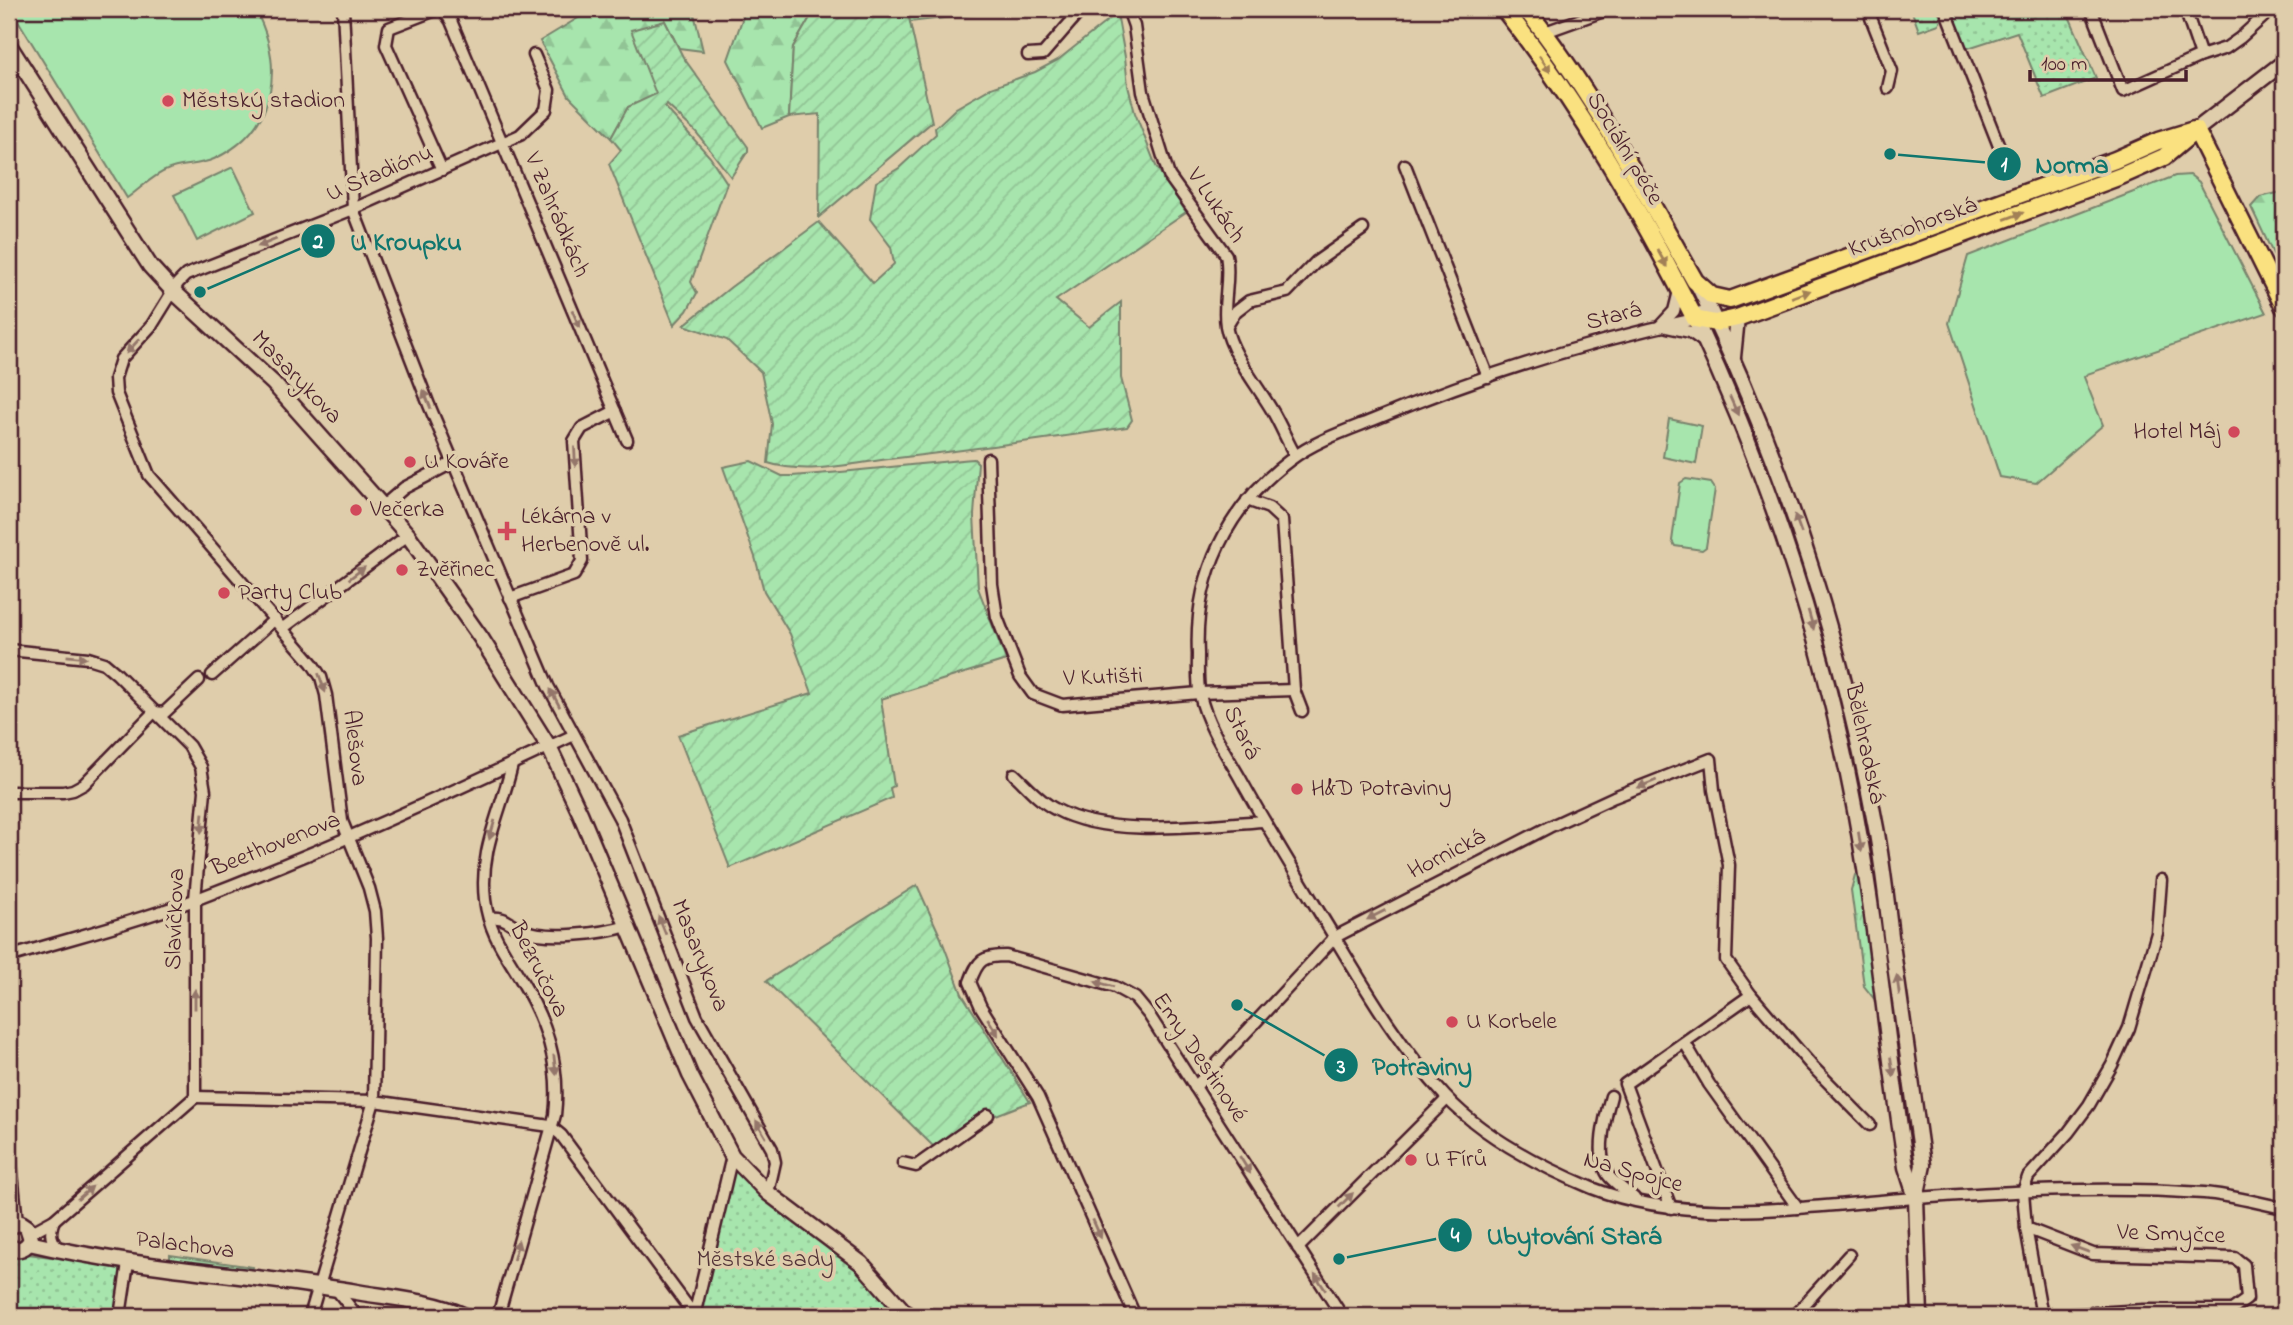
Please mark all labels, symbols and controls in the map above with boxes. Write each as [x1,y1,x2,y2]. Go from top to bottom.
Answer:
scale bar [2030,38,2186,82]
text: 100 m [2041,50,2087,80]
one-way arrow [1538,54,1551,73]
place label: Městský stadion [182,84,345,120]
street label: Sociální péče [1576,86,1672,212]
marker: Městský stadion [160,93,176,109]
street label: U Stadiónu [321,136,439,212]
callout: Norma [1987,140,2123,187]
street label: V Zahrádkách [514,146,598,283]
text: Norma [2035,148,2109,186]
text: 1 [2001,151,2008,181]
street label: V Lukách [1176,160,1253,251]
street label: Krušnohorská [1844,189,1982,267]
one-way arrow [2004,210,2025,221]
callout: U Kroupku [301,217,475,264]
text: U Kroupku [350,225,462,263]
text: 2 [312,228,324,258]
one-way arrow [256,238,277,249]
one-way arrow [1656,249,1668,269]
one-way arrow [1790,288,1811,299]
street label: Stará [1582,293,1646,341]
one-way arrow [571,308,582,329]
street label: Masarykova [241,323,350,434]
one-way arrow [125,337,141,355]
one-way arrow [421,389,432,410]
one-way arrow [1728,396,1740,416]
place label: Hotel Máj [2133,415,2221,450]
marker: Hotel Máj [2226,424,2242,440]
place label: U Kováře [424,445,509,480]
one-way arrow [570,446,581,468]
marker: U Kováře [402,454,418,470]
place label: Večerka [369,493,444,528]
place label: Lékárna v Herbenově ul. [521,500,650,563]
marker: Večerka [348,502,364,518]
one-way arrow [1792,513,1803,534]
marker: Lékárna v Herbenově ul. [499,523,515,539]
place label: Zvěřinec [416,553,495,588]
marker: Zvěřinec [394,562,410,578]
one-way arrow [348,566,366,580]
place label: Party Club [238,576,342,612]
marker: Party Club [216,585,232,601]
one-way arrow [1806,610,1816,631]
one-way arrow [66,652,88,663]
street label: V Kutišti [1062,659,1143,697]
one-way arrow [316,673,327,694]
street label: Bělehradská [1834,680,1894,807]
one-way arrow [549,687,561,707]
street label: Stará [1213,700,1269,766]
street label: Alešova [332,708,376,788]
place label: H&D Potraviny [1311,772,1452,808]
one-way arrow [1636,778,1657,789]
marker: H&D Potraviny [1289,781,1305,797]
street label: Beethovenova [205,803,346,887]
one-way arrow [196,812,207,834]
one-way arrow [486,820,496,841]
street label: Hornická [1402,820,1492,890]
one-way arrow [1855,831,1866,853]
street label: Slavíčkova [157,867,195,971]
street label: Masarykova [660,894,737,1018]
one-way arrow [1367,909,1386,921]
one-way arrow [657,914,668,935]
street label: Bezručova [498,915,577,1024]
one-way arrow [1892,974,1903,996]
one-way arrow [1093,978,1114,988]
street label: Emy Destinové [1142,986,1256,1131]
one-way arrow [189,988,201,1010]
place label: U Korbele [1466,1005,1557,1040]
marker: U Korbele [1444,1014,1460,1030]
one-way arrow [987,1017,1000,1037]
callout: Potraviny [1323,1042,1486,1089]
text: Potraviny [1372,1050,1472,1088]
text: 3 [1336,1053,1346,1083]
one-way arrow [549,1054,560,1076]
one-way arrow [1887,1057,1898,1079]
one-way arrow [755,1120,767,1139]
place label: U Fírů [1425,1143,1487,1178]
street label: Na Spojce [1579,1143,1687,1203]
marker: U Fírů [1403,1152,1419,1168]
one-way arrow [1239,1155,1252,1175]
one-way arrow [76,1185,94,1201]
one-way arrow [1338,1191,1355,1208]
callout: Ubytování Stará [1438,1211,1675,1258]
street label: Ve Smyčce [2115,1216,2226,1255]
one-way arrow [1091,1219,1103,1239]
text: Ubytování Stará [1487,1219,1662,1257]
text: 4 [1451,1222,1460,1252]
street label: Palachova [134,1223,236,1269]
one-way arrow [511,1239,522,1261]
park label: Městské sady [696,1243,834,1279]
one-way arrow [2069,1243,2090,1254]
one-way arrow [1313,1273,1327,1291]

